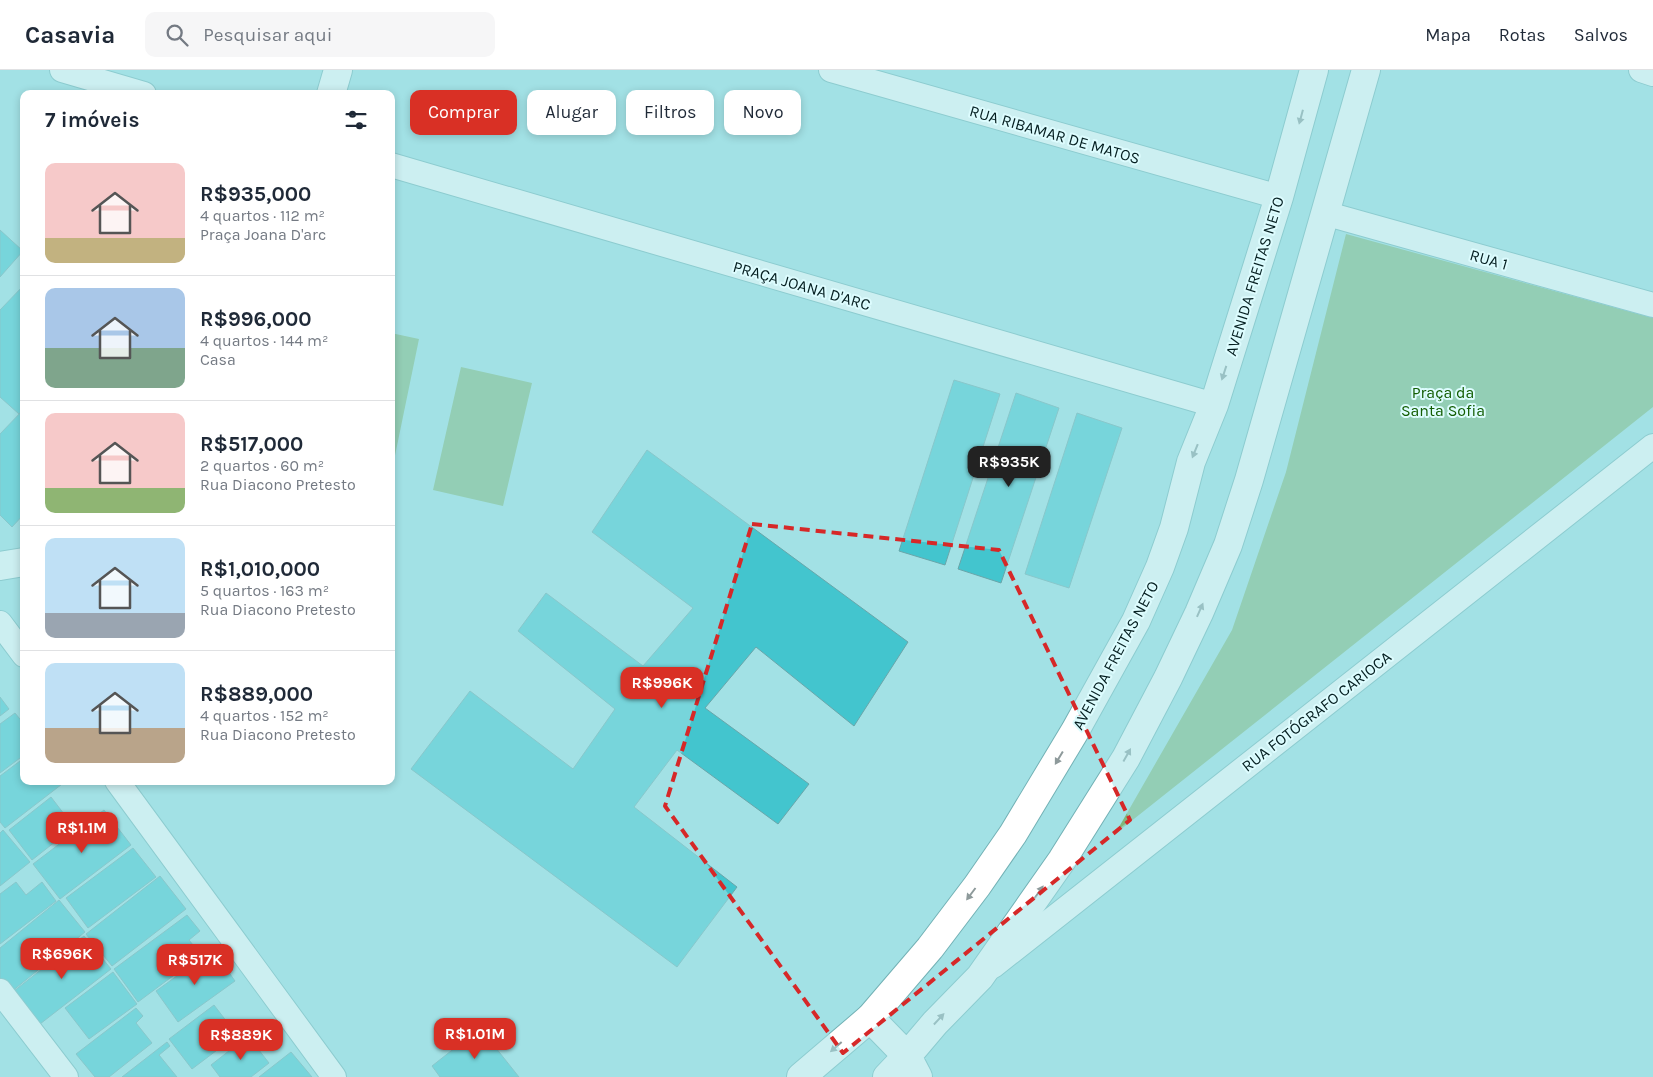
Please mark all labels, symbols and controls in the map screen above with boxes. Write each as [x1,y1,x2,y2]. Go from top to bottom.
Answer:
search box [145,12,495,57]
text: Casavia [25,21,115,49]
icon: search [163,21,191,49]
text: Pesquisar aqui [203,24,332,46]
text: Mapa [1425,24,1471,46]
text: Rotas [1499,24,1546,46]
text: Salvos [1574,24,1628,46]
chip: Comprar [410,90,517,135]
chip: Alugar [527,90,616,135]
chip: Filtros [626,90,714,135]
chip: Novo [724,90,801,135]
street label: RUA RIBAMAR DE MATOS [967,101,1142,168]
icon: filters [342,106,370,134]
text: 7 imóveis [45,108,139,132]
one-way arrow [1297,110,1305,125]
text: R$935,000 [200,182,311,206]
icon: home [85,183,145,243]
street label: AVENIDA FREITAS NETO [1221,194,1288,358]
text: 4 quartos · 112 m² [200,206,325,225]
text: Praça Joana D'arc [200,225,326,244]
street label: RUA 1 [1468,245,1510,274]
street label: PRAÇA JOANA D'ARC [731,257,873,314]
text: R$996,000 [200,307,312,331]
icon: home [85,308,145,368]
text: 4 quartos · 144 m² [200,331,328,350]
text: Casa [200,350,236,369]
one-way arrow [1219,366,1227,381]
park label: Praça da Santa Sofia [1401,383,1485,420]
text: R$517,000 [200,432,303,456]
icon: home [85,433,145,493]
one-way arrow [1191,444,1199,458]
pin: R$935K [968,446,1050,488]
text: R$935K [979,452,1039,471]
text: 2 quartos · 60 m² [200,456,324,475]
text: Rua Diacono Pretesto [200,475,356,494]
text: R$1,010,000 [200,557,320,581]
icon: home [85,558,145,618]
street label: AVENIDA FREITAS NETO [1068,578,1163,733]
text: 5 quartos · 163 m² [200,581,329,600]
text: Rua Diacono Pretesto [200,600,356,619]
one-way arrow [1197,603,1205,617]
street label: RUA FOTÓGRAFO CARIOCA [1238,647,1395,776]
pin: R$996K [621,666,703,709]
text: R$996K [631,673,693,692]
text: R$889,000 [200,682,313,706]
icon: home [85,683,145,743]
text: 4 quartos · 152 m² [200,706,329,725]
text: Rua Diacono Pretesto [200,725,356,744]
one-way arrow [1123,748,1131,763]
one-way arrow [1055,751,1064,764]
pin: R$1.1M [41,812,123,854]
text: R$1.1M [57,818,107,837]
one-way arrow [1034,885,1044,899]
one-way arrow [966,887,976,901]
pin: R$696K [21,938,103,980]
text: R$696K [32,944,92,963]
pin: R$517K [154,944,236,986]
text: R$517K [168,950,222,969]
one-way arrow [933,1014,945,1026]
pin: R$889K [200,1018,282,1061]
pin: R$1.01M [429,1018,521,1060]
text: R$1.01M [445,1024,505,1043]
text: R$889K [210,1025,272,1044]
one-way arrow [829,1042,842,1053]

